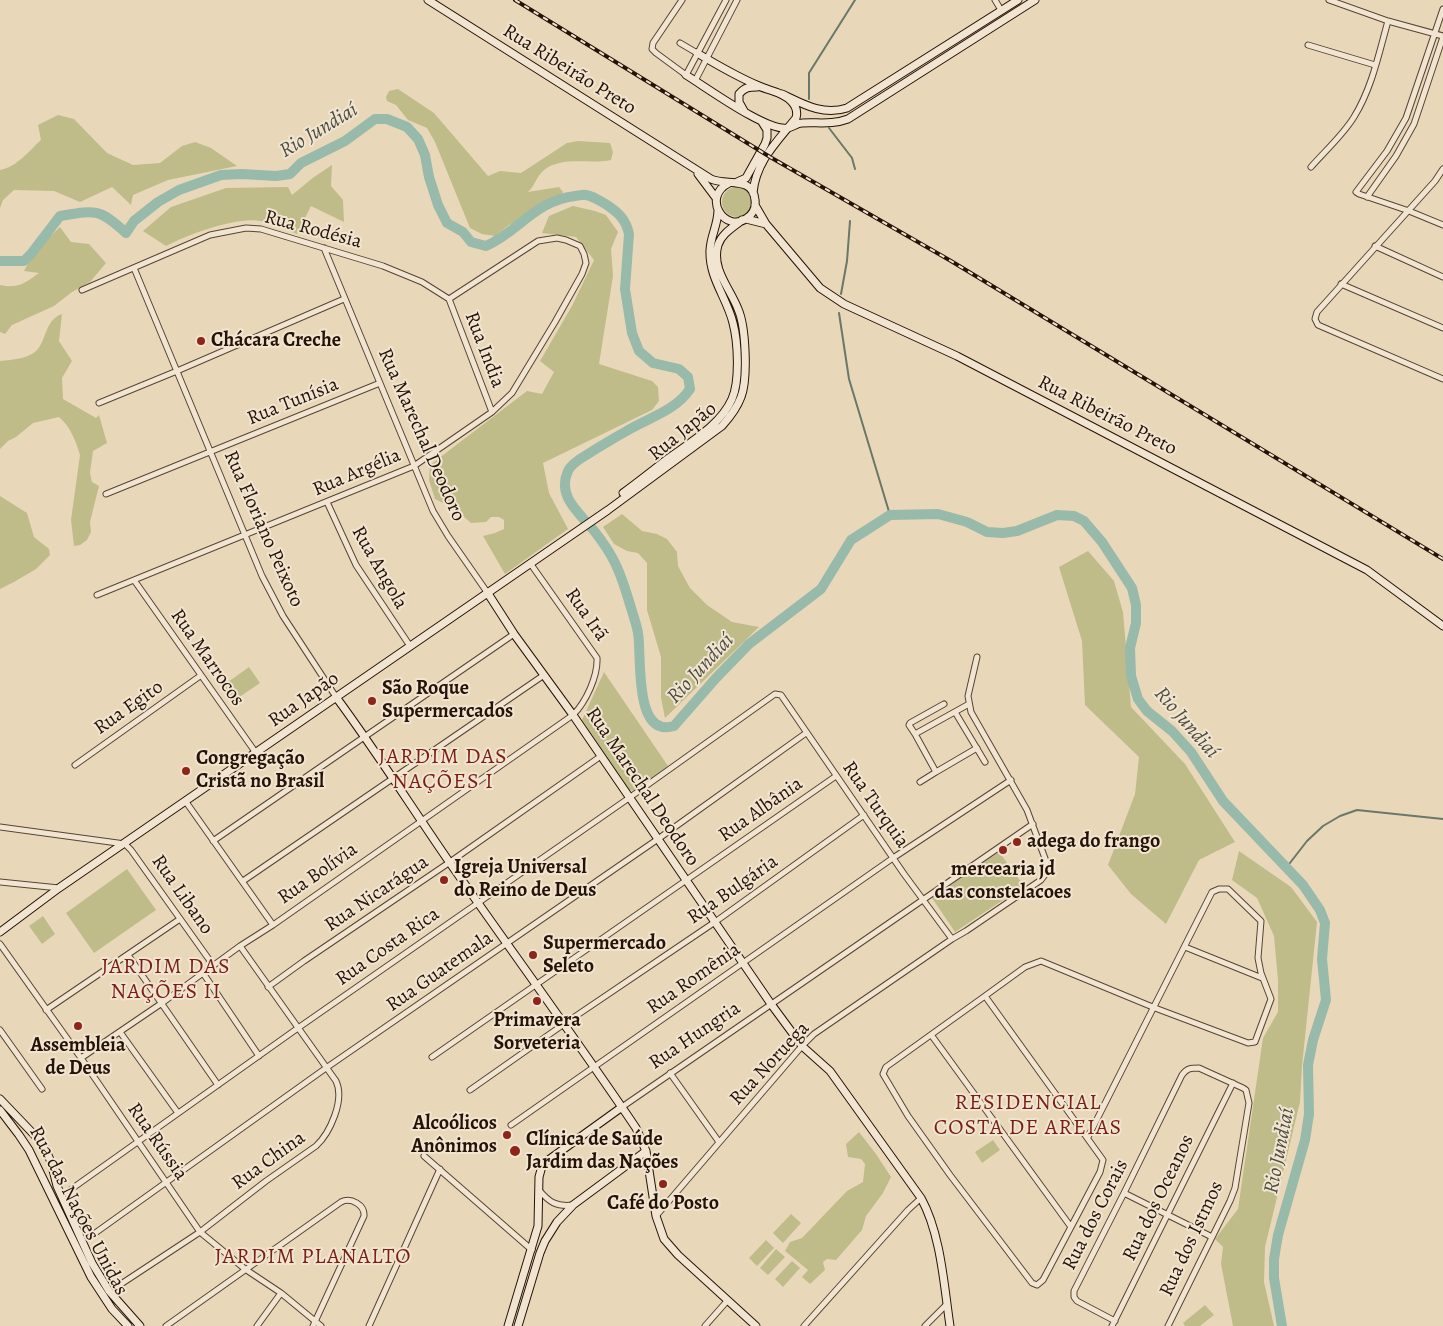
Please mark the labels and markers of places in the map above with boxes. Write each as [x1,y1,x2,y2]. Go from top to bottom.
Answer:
place label: Chácara Creche [211,329,341,353]
marker: Chácara Creche [195,335,207,347]
place label: São Roque Supermercados [382,677,513,724]
marker: São Roque Supermercados [366,695,378,707]
place label: Congregação Cristã no Brasil [196,747,324,794]
marker: Congregação Cristã no Brasil [180,765,192,777]
place label: adega do frango [1027,830,1160,854]
marker: adega do frango [1011,836,1023,848]
marker: mercearia jd das constelacoes [997,844,1009,856]
place label: Igreja Universal do Reino de Deus [454,856,596,903]
place label: mercearia jd das constelacoes [935,858,1071,905]
marker: Igreja Universal do Reino de Deus [438,874,450,886]
place label: Supermercado Seleto [543,932,666,979]
marker: Supermercado Seleto [527,949,539,961]
marker: Primavera Sorveteria [531,995,543,1007]
place label: Primavera Sorveteria [493,1009,581,1056]
marker: Assembleia de Deus [72,1020,84,1032]
place label: Assembleia de Deus [30,1034,126,1081]
place label: Alcoólicos Anônimos [411,1112,497,1159]
place label: Clínica de Saúde Jardim das Nações [526,1128,678,1175]
marker: Alcoólicos Anônimos [501,1129,513,1141]
marker: Clínica de Saúde Jardim das Nações [508,1144,522,1158]
marker: Café do Posto [657,1178,669,1190]
place label: Café do Posto [607,1192,719,1216]

